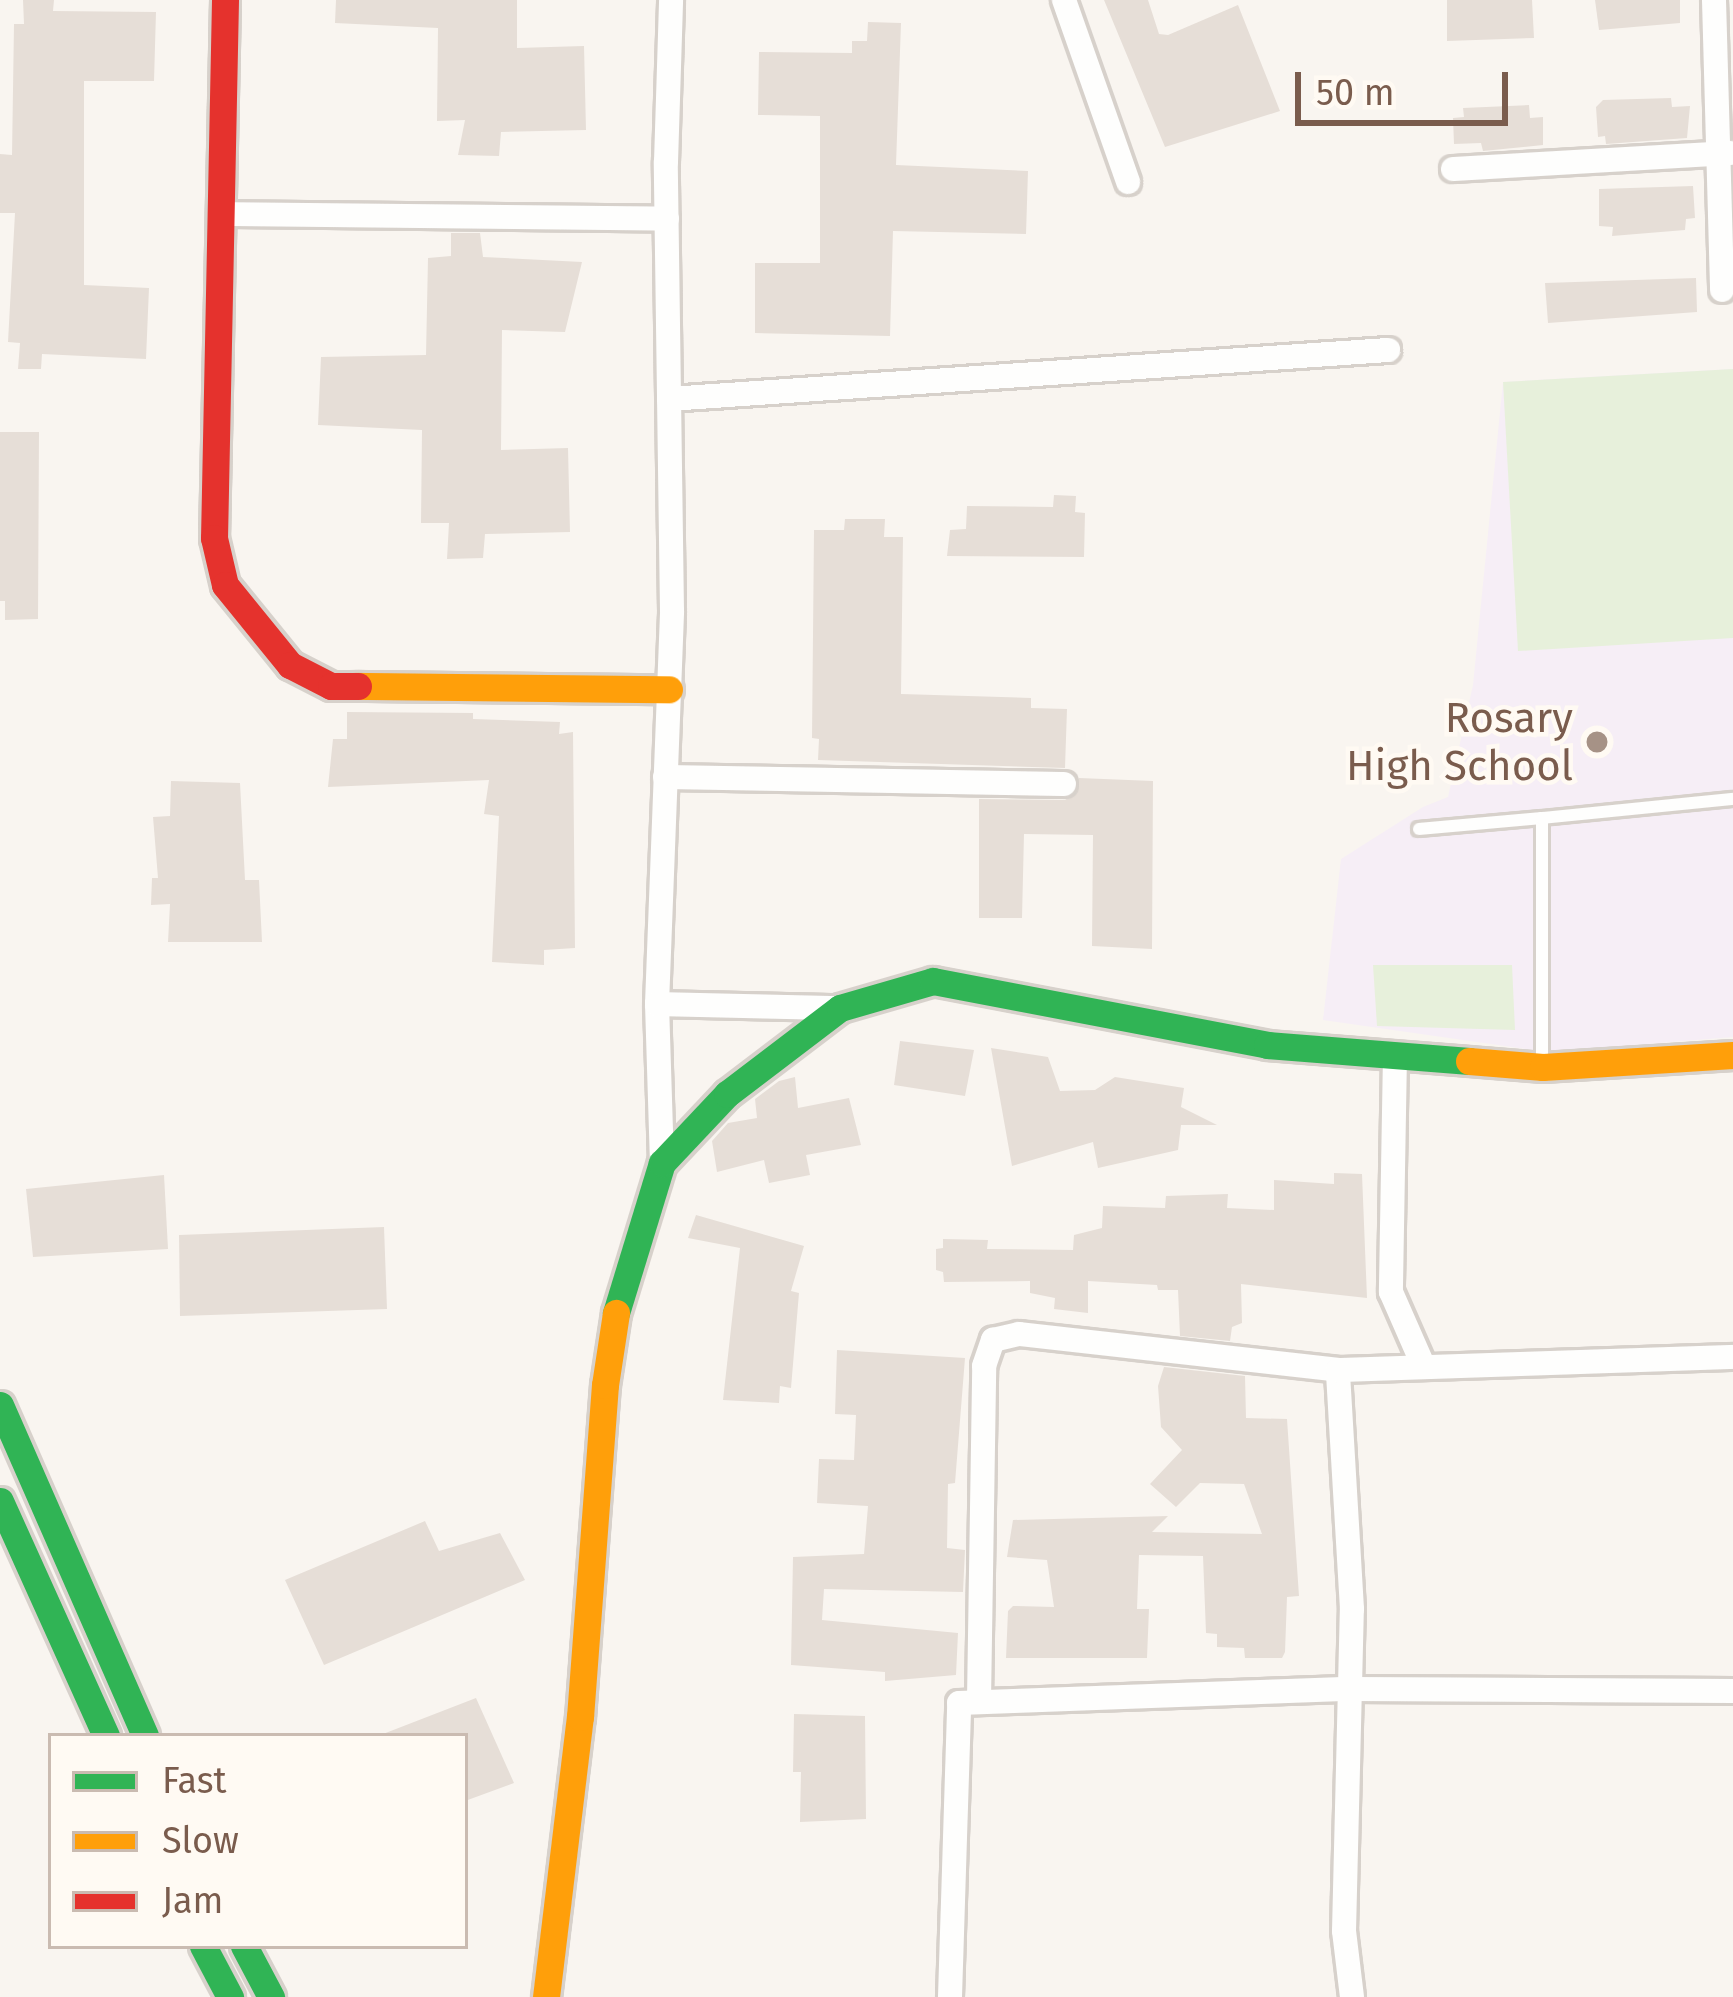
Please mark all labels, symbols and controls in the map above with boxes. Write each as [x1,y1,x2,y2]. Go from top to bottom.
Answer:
scale bar [1301,48,1514,122]
text: 50 m [1316,71,1395,115]
place label: Rosary High School [1346,693,1573,792]
marker: Rosary High School [1584,729,1610,755]
legend [48,1733,468,1949]
text: Fast [162,1759,227,1803]
text: Slow [162,1819,239,1863]
text: Jam [162,1879,223,1923]

